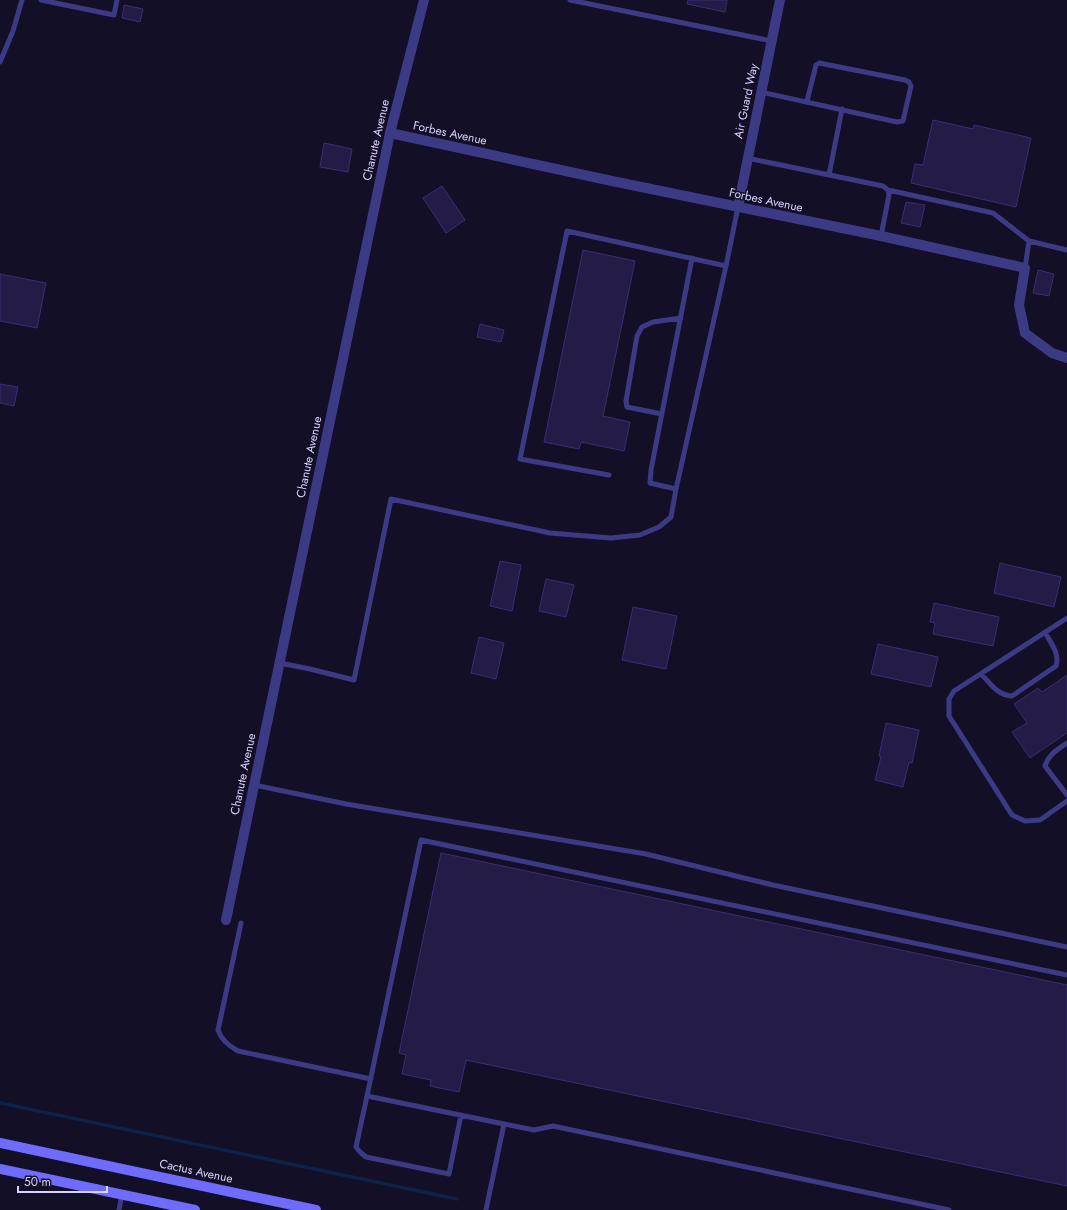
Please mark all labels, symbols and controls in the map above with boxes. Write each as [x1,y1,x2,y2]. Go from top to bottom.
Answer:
street label: Air Guard Way [729,61,763,140]
street label: Chanute Avenue [358,98,394,182]
street label: Forbes Avenue [411,116,489,150]
street label: Forbes Avenue [727,183,805,217]
street label: Chanute Avenue [292,415,326,499]
street label: Chanute Avenue [226,732,260,816]
street label: Cactus Avenue [158,1154,234,1188]
scale bar [18,1168,107,1194]
text: 50 m [24,1173,51,1191]

